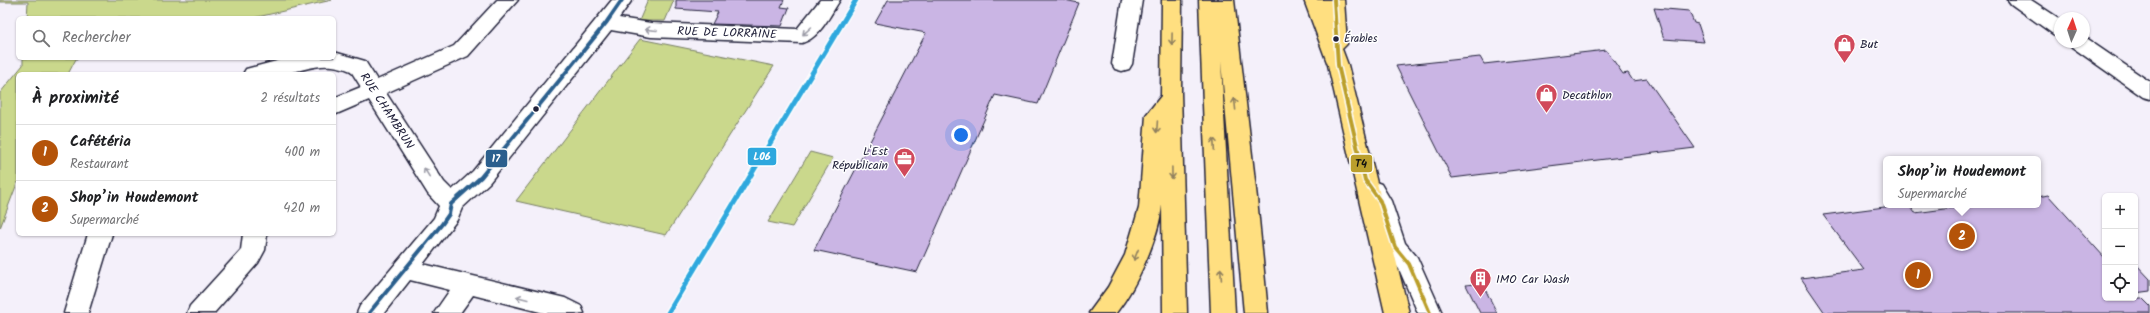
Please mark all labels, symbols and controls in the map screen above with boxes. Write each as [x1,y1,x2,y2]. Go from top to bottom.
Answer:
north arrow [2054,12,2090,48]
search box [16,16,336,60]
street label: RUE DE LORRAINE [677,22,778,44]
text: Rechercher [62,26,130,50]
one-way arrow [645,26,658,33]
icon: search [30,27,52,49]
one-way arrow [802,27,812,36]
place label: Érables [1344,30,1378,48]
shop icon: But [1831,31,1857,64]
one-way arrow [1168,32,1176,45]
marker: Érables [1331,34,1341,44]
place label: But [1860,35,1878,54]
street label: RUE CHAMBRUN [355,69,419,153]
shop icon: Decathlon [1533,82,1559,115]
text: À proximité [32,85,119,112]
place label: Decathlon [1562,86,1612,105]
text: 2 résultats [261,88,320,109]
one-way arrow [1232,98,1239,111]
unlabelled marker [531,104,541,114]
one-way arrow [1153,120,1160,133]
your location [951,125,971,145]
text: Cafétéria [70,130,131,154]
one-way arrow [1210,138,1217,151]
text: 1 [43,142,47,163]
text: 400 m [284,142,320,163]
place label: L'Est Républicain [832,142,888,175]
office icon: L'Est Républicain [891,145,917,178]
line badge: L06 [747,147,777,166]
text: L06 [753,148,771,166]
line badge: 17 [485,149,508,168]
text: 17 [492,150,501,168]
text: Restaurant [70,154,129,175]
line badge: T4 [1350,154,1373,173]
text: T4 [1355,155,1367,173]
popup [1883,156,2041,208]
text: Shop’in Houdemont [1898,160,2026,184]
one-way arrow [1168,166,1176,179]
one-way arrow [423,168,431,179]
text: Supermarché [1898,184,1967,205]
text: Shop’in Houdemont [70,186,198,210]
map controls [2102,193,2138,301]
button: + [2102,193,2138,229]
text: 2 [41,198,49,219]
text: 420 m [283,198,320,219]
text: Supermarché [70,210,139,231]
pin: 2 [1949,221,1975,251]
button: − [2102,229,2138,265]
one-way arrow [1132,248,1140,260]
pin: 1 [1905,260,1931,290]
button: locate [2102,265,2138,301]
building icon: IMO Car Wash [1468,266,1494,299]
one-way arrow [1217,268,1224,281]
place label: IMO Car Wash [1496,270,1570,289]
one-way arrow [515,293,528,301]

